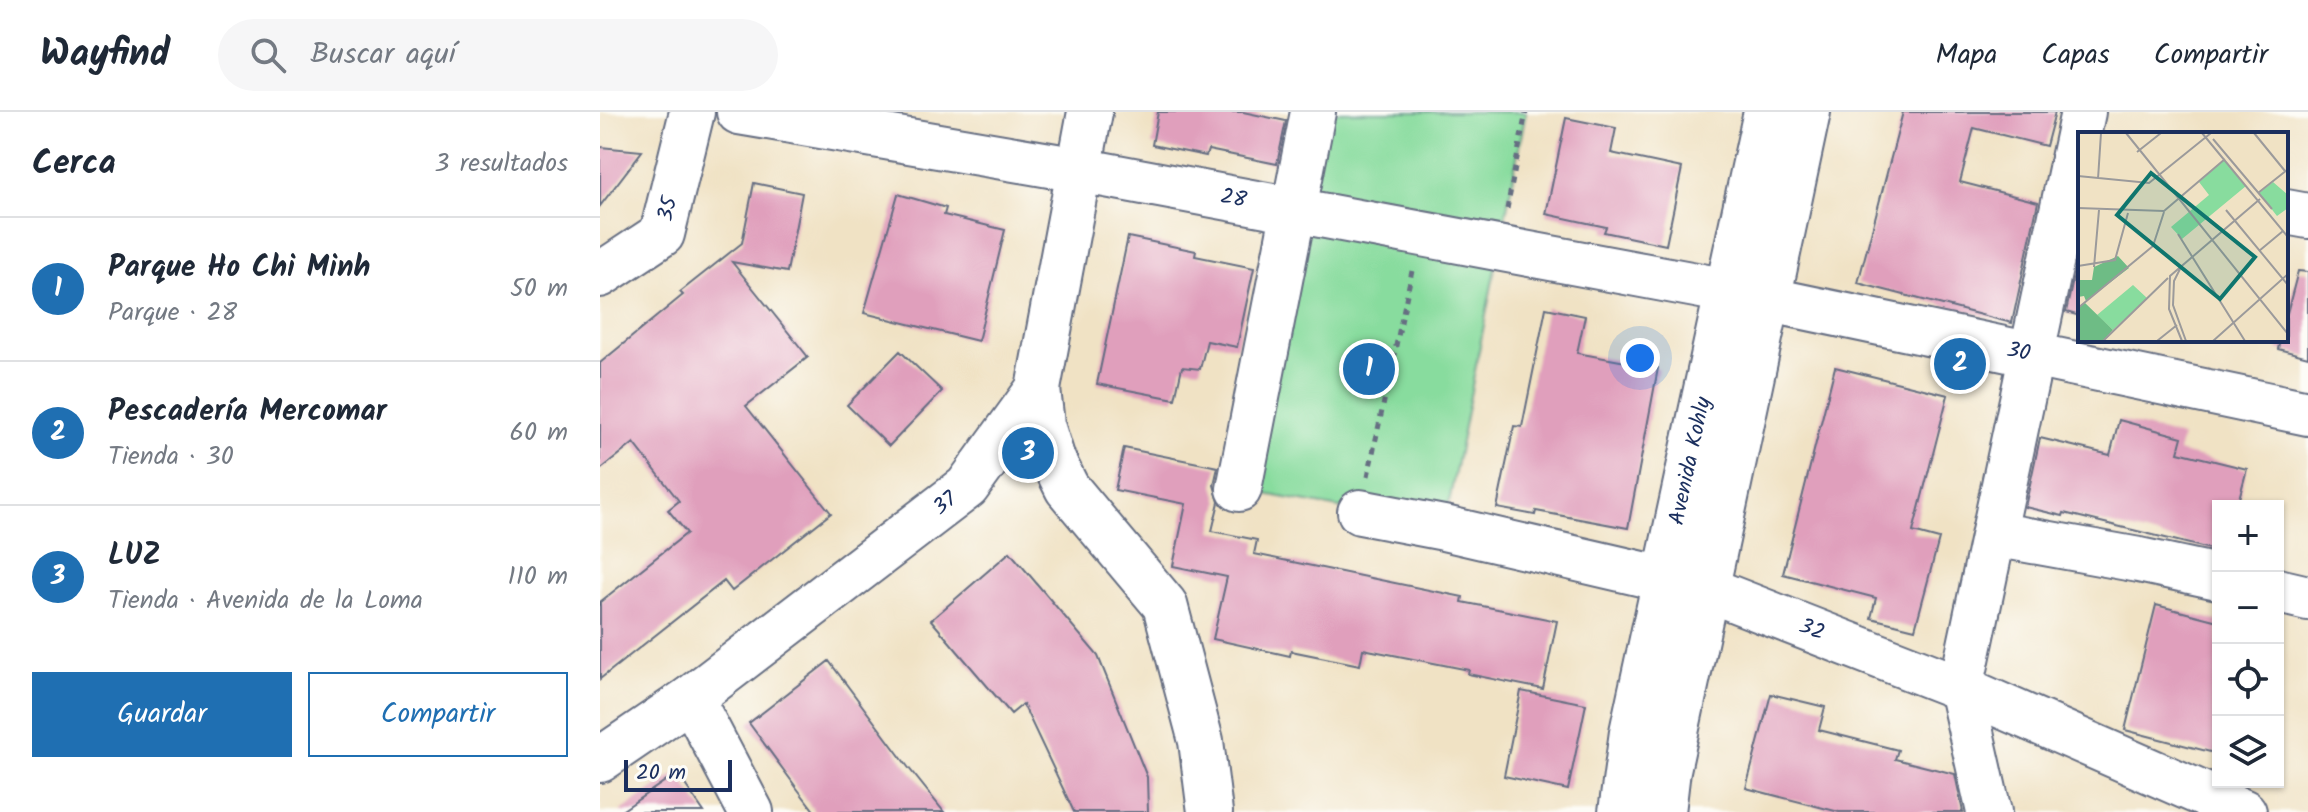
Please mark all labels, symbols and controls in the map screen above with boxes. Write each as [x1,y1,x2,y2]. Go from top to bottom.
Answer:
search box [218,19,778,91]
text: Wayfind [40,25,170,85]
text: Buscar aquí [310,31,456,79]
icon: search [246,33,290,77]
text: Mapa [1936,33,1997,78]
text: Capas [2041,33,2110,78]
text: Compartir [2154,33,2268,78]
inset map [2078,132,2288,342]
text: Cerca [32,137,116,191]
text: 3 resultados [434,143,568,185]
street label: 28 [1217,179,1250,219]
street label: 35 [648,192,688,225]
text: Parque Ho Chi Minh [108,244,370,292]
text: 1 [54,268,62,310]
text: 50 m [510,268,568,310]
text: Parque · 28 [108,292,237,334]
street label: 30 [2003,333,2034,372]
pin: 2 [1934,334,1986,394]
your location [1620,338,1660,378]
pin: 1 [1343,339,1395,399]
text: Pescadería Mercomar [108,388,387,436]
street label: Avenida Kohly [1660,393,1722,528]
text: 2 [50,412,66,454]
text: 60 m [509,412,568,454]
pin: 3 [1002,423,1054,483]
text: Tienda · 30 [108,436,234,478]
street label: 37 [925,482,965,525]
map controls [2212,500,2284,788]
button: + [2212,500,2284,572]
text: LUZ [108,532,162,580]
text: 3 [51,556,65,598]
text: 110 m [508,556,568,598]
button: − [2212,572,2284,644]
text: Tienda · Avenida de la Loma [108,580,423,622]
street label: 32 [1794,609,1830,651]
button: locate [2212,644,2284,716]
button: Guardar [32,672,292,757]
button: Compartir [308,672,568,757]
button: layers [2212,716,2284,788]
scale bar [624,756,732,792]
text: 20 m [636,756,686,791]

